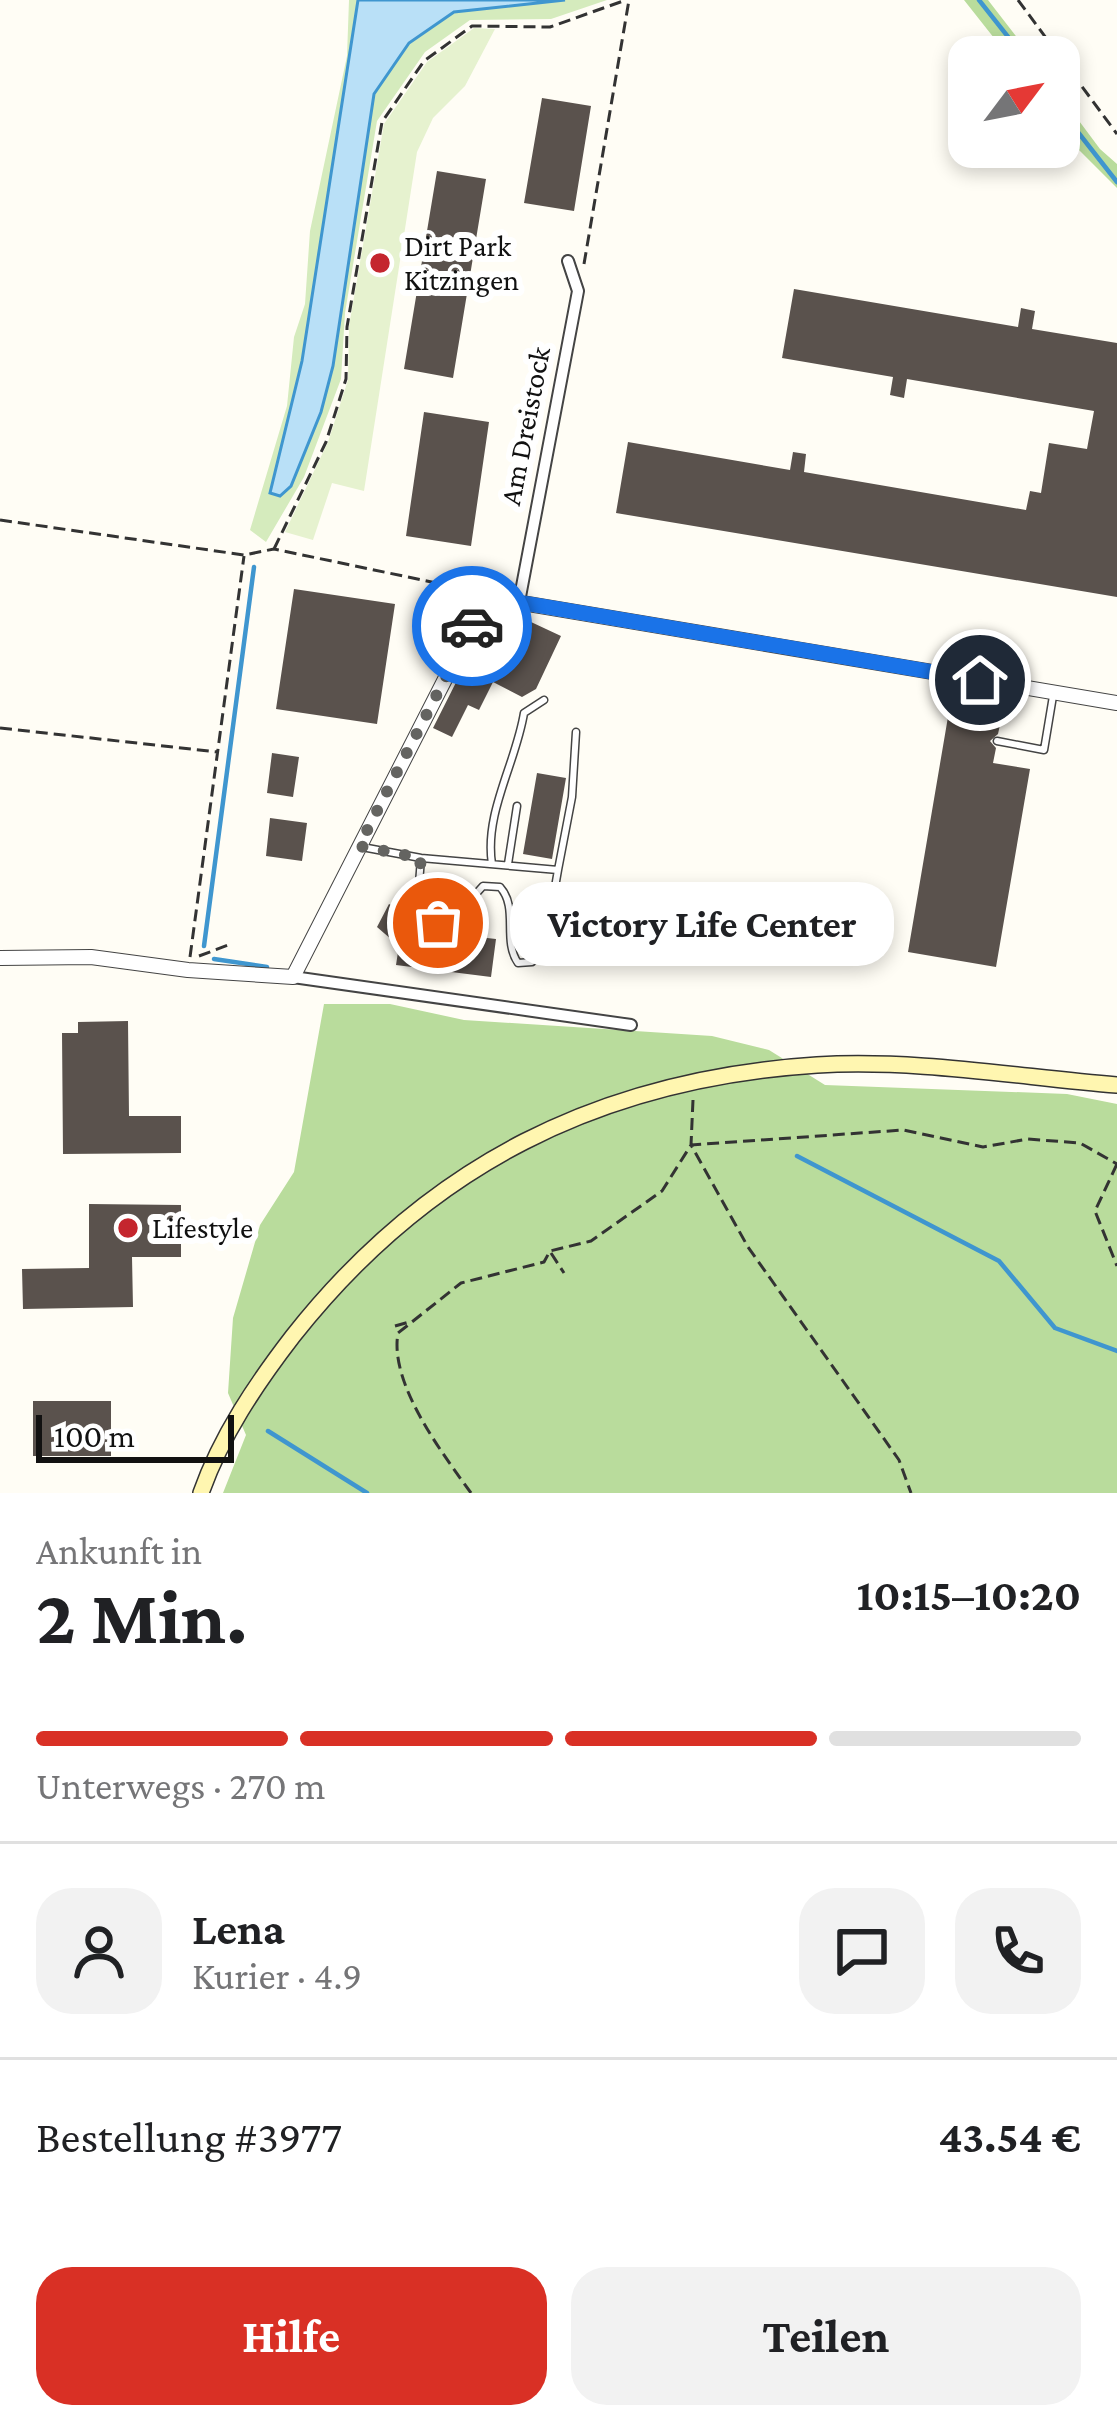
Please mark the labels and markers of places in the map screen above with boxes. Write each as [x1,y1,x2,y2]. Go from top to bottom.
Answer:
place label: Dirt Park Kitzingen [404,229,519,297]
marker: Dirt Park Kitzingen [367,250,393,276]
pin [929,629,1031,731]
pin [387,872,489,974]
callout: Victory Life Center [510,881,894,965]
place label: Lifestyle [152,1211,253,1245]
marker: Lifestyle [115,1215,141,1241]

